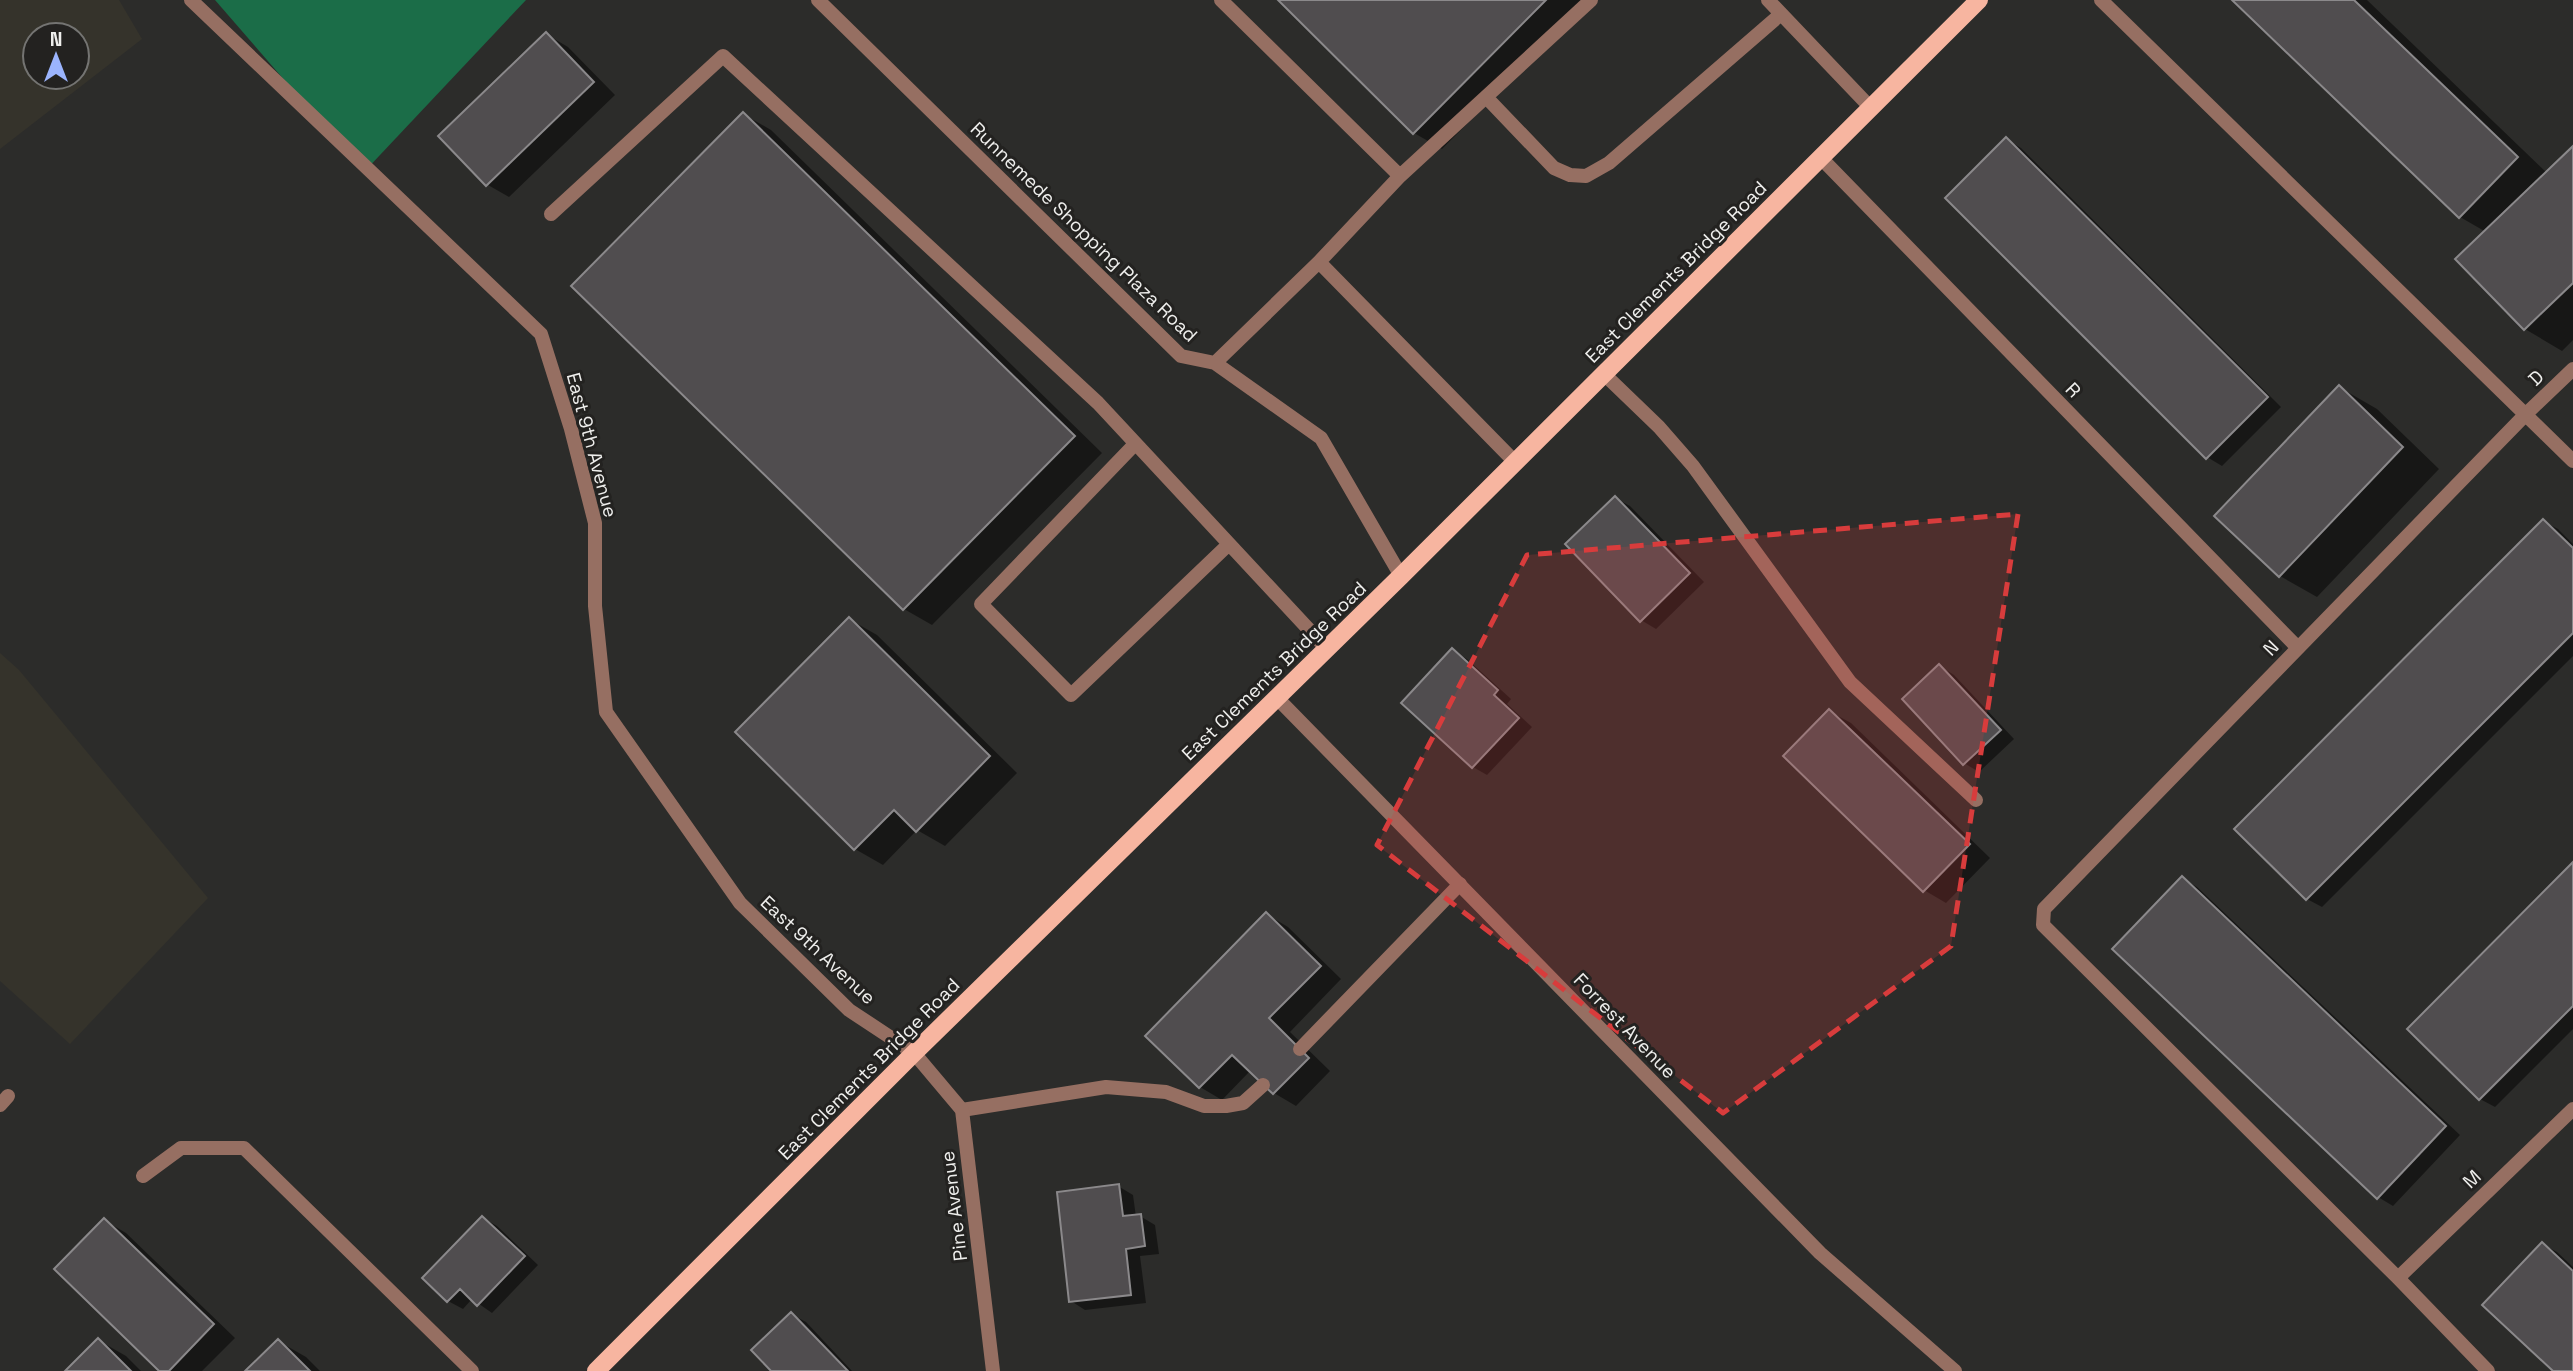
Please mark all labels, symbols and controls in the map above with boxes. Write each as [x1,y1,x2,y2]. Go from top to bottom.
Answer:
north arrow [21,21,91,91]
text: N [50,27,62,52]
street label: Runnemede Shopping Plaza Road [965,117,1203,347]
street label: East Clements Bridge Road [1580,176,1772,368]
street label: D [2523,365,2549,391]
street label: East 9th Avenue [561,370,623,520]
street label: R [2060,377,2086,403]
street label: East Clements Bridge Road [1176,576,1372,766]
street label: N [2258,635,2284,661]
street label: East 9th Avenue [755,890,881,1010]
street label: Forrest Avenue [1568,968,1682,1084]
street label: East Clements Bridge Road [773,973,965,1165]
street label: Pine Avenue [935,1150,973,1262]
street label: M [2457,1164,2487,1194]

